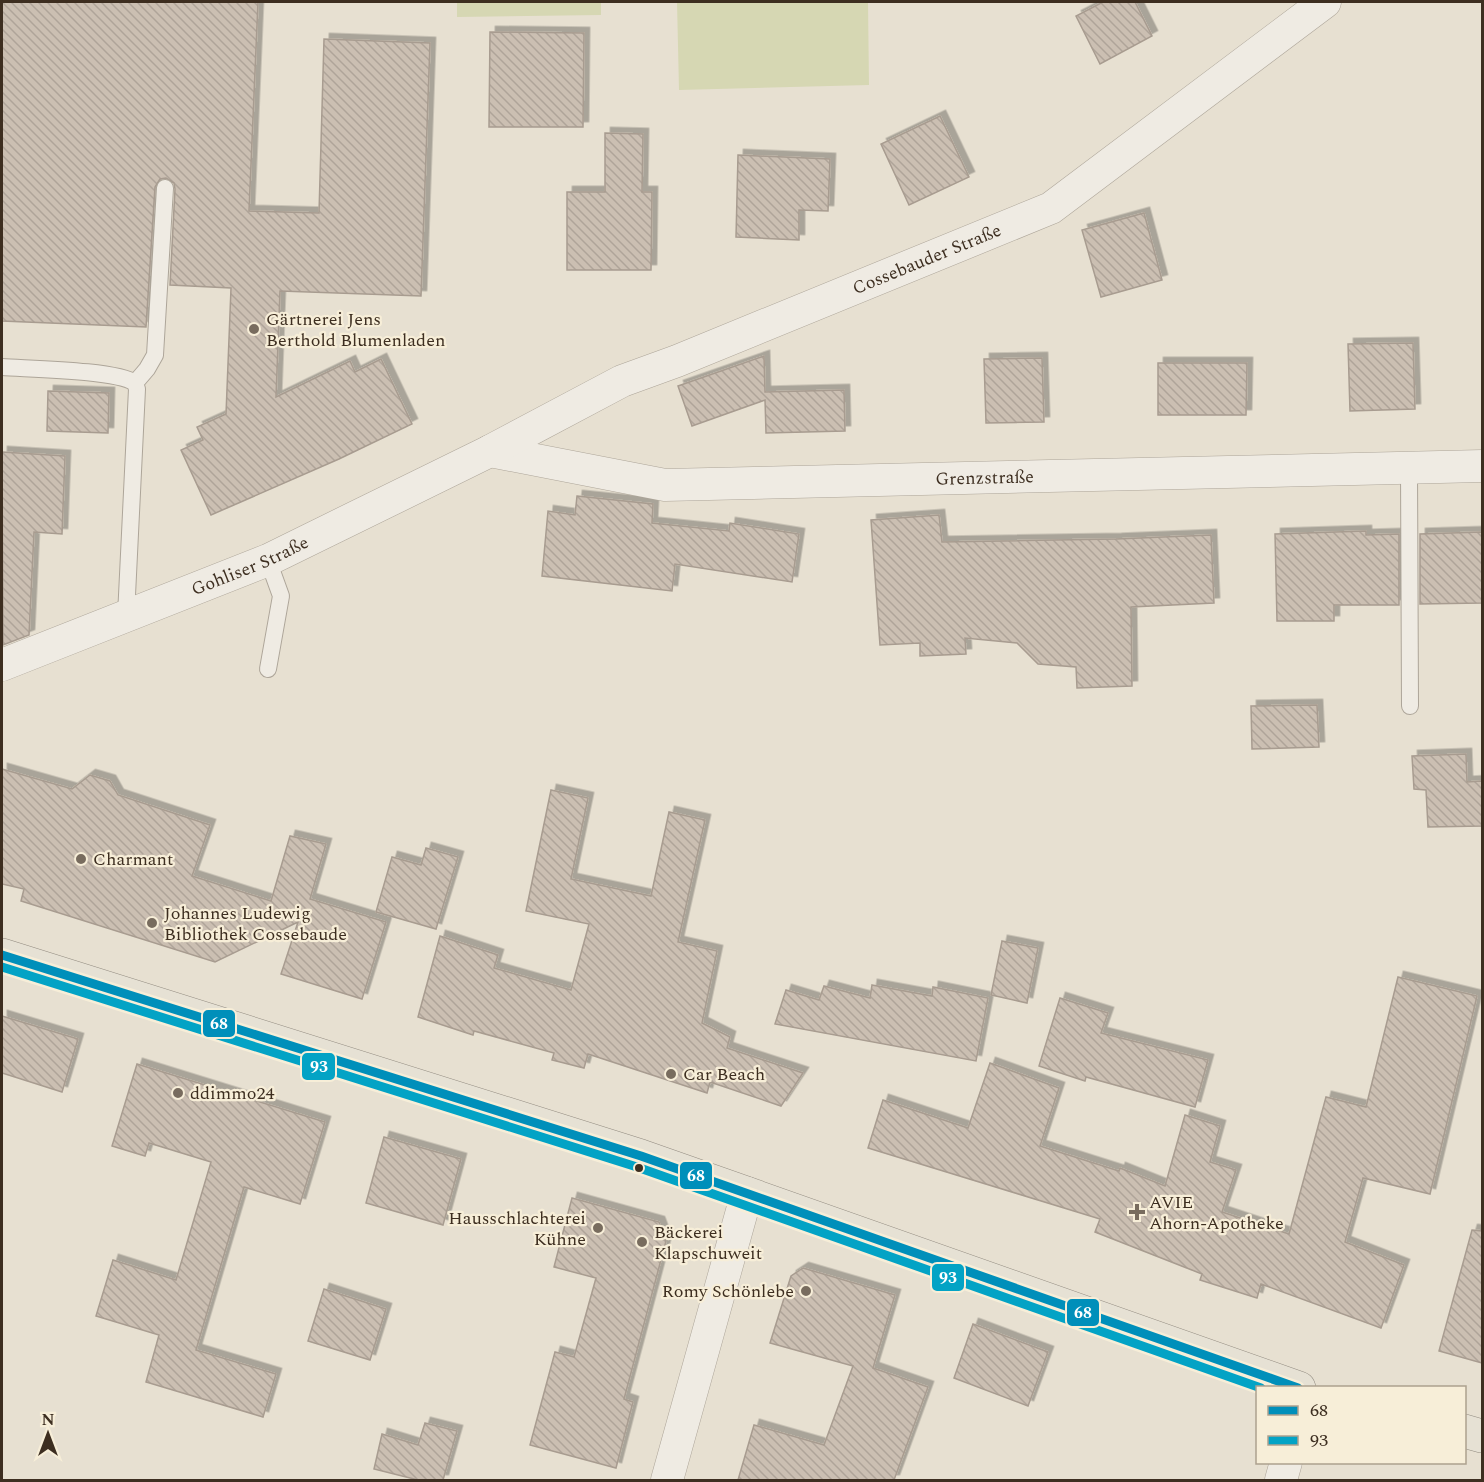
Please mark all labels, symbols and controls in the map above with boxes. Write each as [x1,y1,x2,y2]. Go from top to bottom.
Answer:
street label: Cossebauder Straße [848,217,1005,302]
place label: Gärtnerei Jens Berthold Blumenladen [266,306,445,354]
marker: Gärtnerei Jens Berthold Blumenladen [247,322,261,336]
street label: Grenzstraße [935,463,1034,493]
street label: Gohliser Straße [187,529,313,603]
place label: Charmant [93,846,173,873]
marker: Charmant [74,852,88,866]
place label: Johannes Ludewig Bibliothek Cossebaude [164,900,347,948]
marker: Johannes Ludewig Bibliothek Cossebaude [145,916,159,930]
line badge: 68 [202,1009,236,1038]
text: 68 [210,1012,228,1036]
line badge: 93 [301,1052,336,1081]
text: 93 [310,1055,328,1079]
place label: Car Beach [683,1061,765,1088]
marker: Car Beach [664,1067,678,1081]
place label: ddimmo24 [190,1080,274,1107]
marker: ddimmo24 [171,1086,185,1100]
line badge: 68 [679,1161,713,1190]
unlabelled marker [633,1162,645,1174]
text: 68 [687,1164,705,1188]
place label: AVIE Ahorn-Apotheke [1149,1189,1284,1237]
place label: Hausschlachterei Kühne [448,1205,586,1253]
marker: AVIE Ahorn-Apotheke [1130,1205,1144,1219]
place label: Bäckerei Klapschuweit [654,1219,762,1267]
marker: Hausschlachterei Kühne [591,1221,605,1235]
marker: Bäckerei Klapschuweit [635,1235,649,1249]
line badge: 93 [931,1263,965,1292]
text: 93 [939,1266,957,1290]
place label: Romy Schönlebe [662,1278,794,1305]
marker: Romy Schönlebe [799,1284,813,1298]
line badge: 68 [1066,1298,1100,1327]
text: 68 [1074,1301,1092,1325]
legend [1256,1386,1466,1464]
text: 68 [1310,1397,1328,1424]
north arrow [18,1404,78,1464]
text: N [41,1408,55,1432]
text: 93 [1310,1427,1328,1454]

